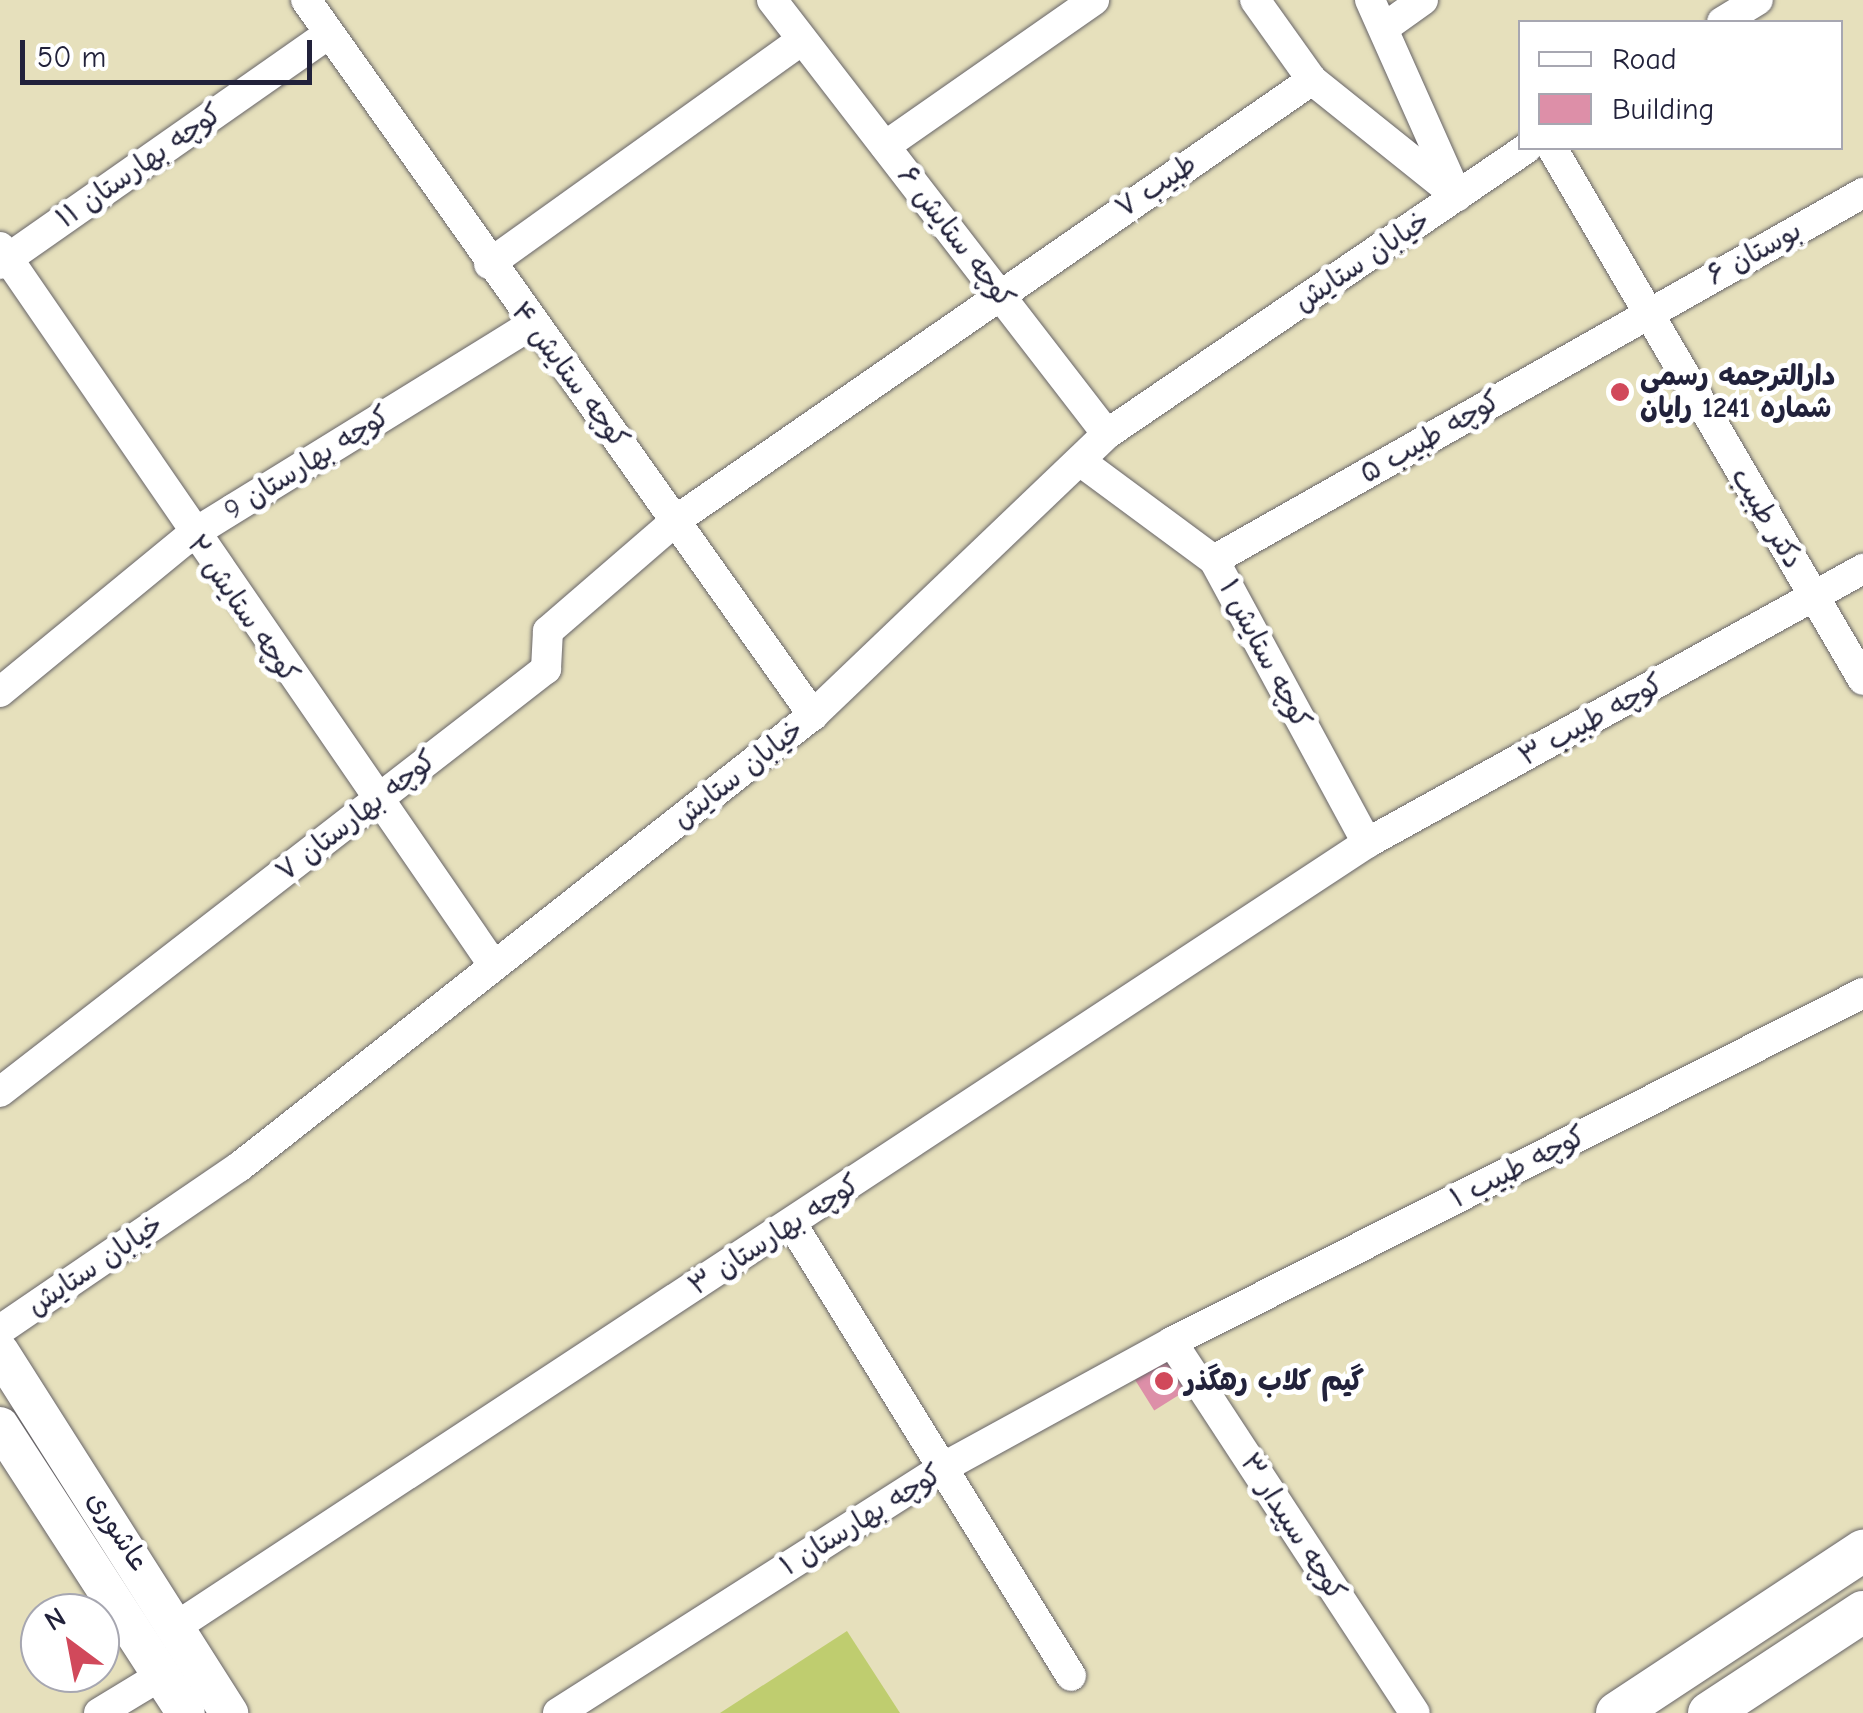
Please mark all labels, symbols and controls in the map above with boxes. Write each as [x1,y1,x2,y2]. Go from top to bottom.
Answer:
scale bar [25,20,318,82]
legend [1518,20,1843,150]
text: 50 m [37,40,106,75]
text: Road [1612,42,1677,77]
text: Building [1612,92,1715,127]
street label: کوچه بهارستان ۱۱ [50,97,228,235]
street label: طبیب ۷ [1109,147,1203,225]
street label: کوچه ستایش ۶ [890,159,1022,315]
street label: خیابان ستایش [1288,203,1436,319]
street label: بوستان ۶ [1701,213,1807,293]
street label: کوچه ستایش ۴ [504,295,636,455]
place label: دارالترجمه رسمی شماره 1241 رایان [1640,359,1835,425]
marker: دارالترجمه رسمی شماره 1241 رایان [1609,381,1631,403]
street label: کوچه طبیب ۵ [1354,383,1506,491]
street label: کوچه بهارستان 9 [218,399,396,527]
street label: دکتر طبیب [1724,462,1810,574]
street label: کوچه ستایش ۲ [180,529,306,689]
street label: کوچه ستایش ۱ [1212,574,1318,734]
street label: کوچه طبیب ۳ [1513,667,1669,773]
street label: خیابان ستایش [666,713,810,835]
street label: کوچه بهارستان ۷ [269,743,443,889]
street label: کوچه طبیب ۱ [1445,1119,1591,1215]
street label: کوچه بهارستان ۳ [682,1167,866,1303]
street label: خیابان ستایش [21,1207,169,1323]
place label: گیم کلاب رهگذر [1184,1364,1364,1398]
marker: گیم کلاب رهگذر [1153,1370,1175,1392]
street label: کوچه سپیدار ۳ [1233,1447,1353,1607]
street label: کوچه بهارستان ۱ [774,1457,948,1583]
street label: عاشوری [80,1484,156,1578]
north arrow [20,1593,120,1693]
text: N [39,1601,71,1638]

